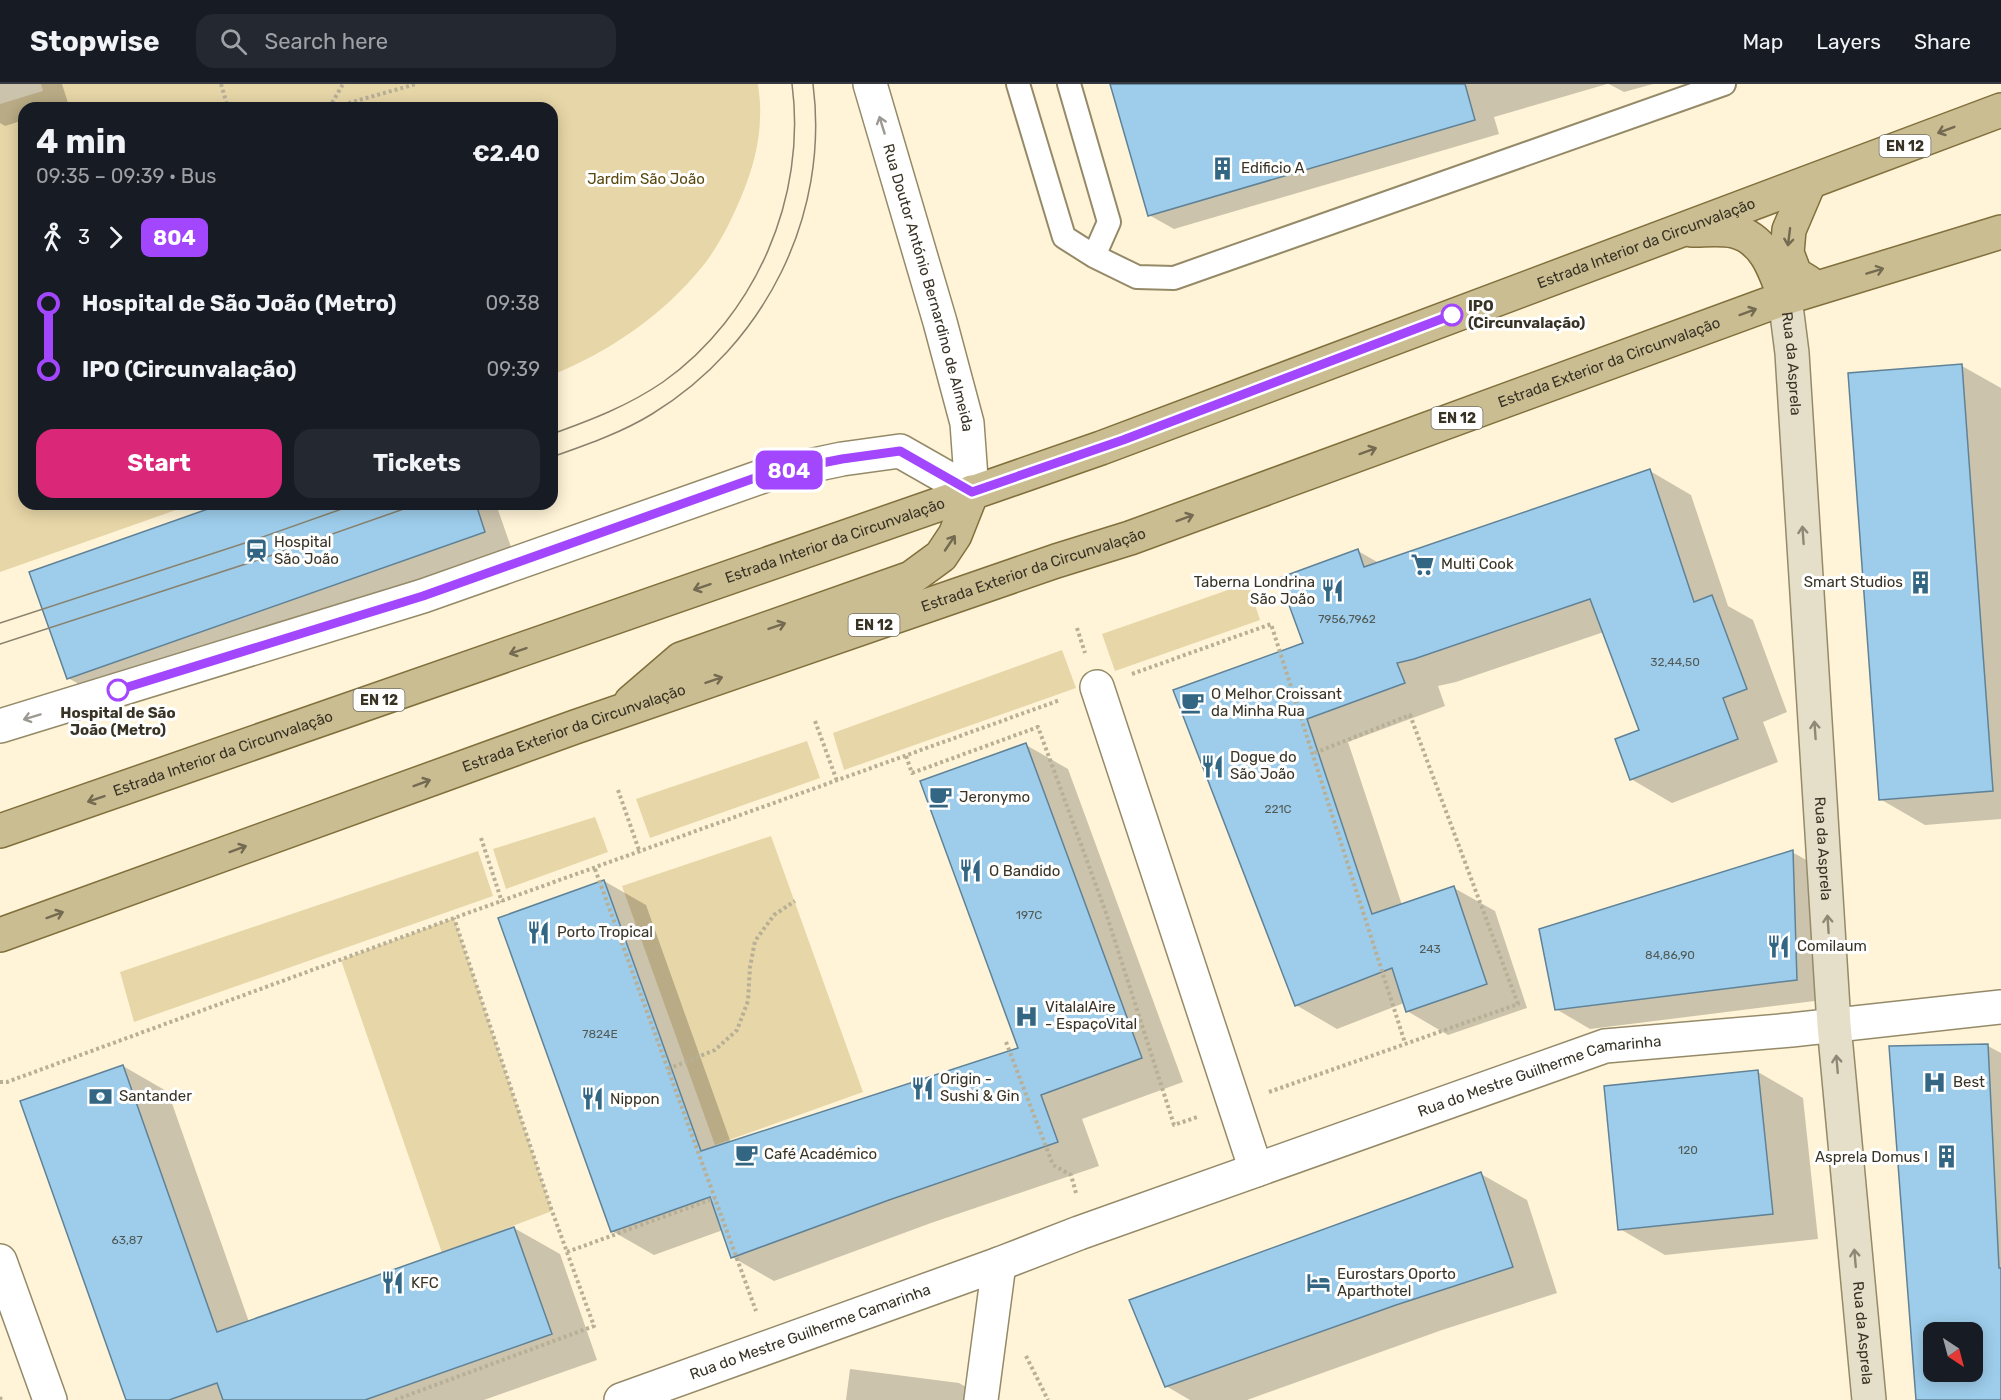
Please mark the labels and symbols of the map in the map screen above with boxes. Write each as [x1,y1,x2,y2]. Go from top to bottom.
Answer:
one-way arrow [876,116,887,135]
one-way arrow [1938,126,1956,137]
road number: EN 12 [1880,135,1930,157]
street label: Rua Doutor António Bernardino de Almeida [879,142,977,432]
building icon: Edificio A [1210,155,1236,181]
place label: Edificio A [1241,159,1305,177]
park label: Jardim São João [587,170,705,188]
street label: Estrada Interior da Circunvalação [1535,194,1758,292]
one-way arrow [1783,227,1794,247]
one-way arrow [1865,265,1884,276]
place label: IPO (Circunvalação) [1468,297,1586,332]
marker: IPO (Circunvalação) [1441,304,1463,326]
one-way arrow [1738,305,1757,316]
street label: Rua da Asprela [1778,311,1805,416]
street label: Estrada Exterior da Circunvalação [1495,313,1723,411]
road number: EN 12 [1432,407,1482,429]
one-way arrow [1358,444,1377,455]
line badge: 804 [754,450,824,490]
street label: Estrada Interior da Circunvalação [723,494,947,587]
one-way arrow [1175,511,1193,522]
street label: Estrada Exterior da Circunvalação [919,524,1148,616]
one-way arrow [1798,526,1809,546]
place label: Hospital São João [274,533,339,568]
one-way arrow [944,535,956,552]
station icon: Hospital São João [243,538,269,564]
supermarket icon: Multi Cook [1410,551,1436,577]
place label: Multi Cook [1441,555,1514,573]
building icon: Smart Studios [1908,569,1934,595]
place label: Taberna Londrina São João [1194,573,1315,608]
place label: Smart Studios [1804,573,1903,591]
restaurant icon: Taberna Londrina São João [1320,578,1346,604]
one-way arrow [693,582,712,593]
house number: 7956,7962 [1318,612,1376,626]
road number: EN 12 [848,614,900,636]
one-way arrow [768,619,786,630]
one-way arrow [509,647,528,658]
house number: 32,44,50 [1650,655,1700,669]
one-way arrow [704,674,723,685]
marker: Hospital de São João (Metro) [107,679,129,701]
street label: Estrada Exterior da Circunvalação [460,681,688,776]
place label: O Melhor Croissant da Minha Rua [1211,685,1342,720]
road number: EN 12 [354,689,404,711]
cafe icon: O Melhor Croissant da Minha Rua [1180,690,1206,716]
place label: Hospital de São João (Metro) [60,704,176,739]
street label: Estrada Interior da Circunvalação [111,707,335,800]
one-way arrow [23,712,42,723]
one-way arrow [1810,720,1821,740]
place label: Dogue do São João [1230,748,1297,783]
restaurant icon: Dogue do São João [1199,753,1225,779]
one-way arrow [412,776,431,787]
cafe icon: Jeronymo [928,784,954,810]
place label: Jeronymo [959,788,1030,806]
one-way arrow [87,795,106,806]
street label: Rua da Asprela [1811,796,1835,901]
house number: 221C [1264,802,1292,816]
one-way arrow [229,842,247,853]
restaurant icon: O Bandido [958,858,984,884]
place label: O Bandido [989,862,1060,880]
one-way arrow [45,908,64,919]
house number: 197C [1016,908,1042,922]
one-way arrow [1822,915,1833,935]
restaurant icon: Porto Tropical [526,919,552,945]
place label: Porto Tropical [557,923,653,941]
restaurant icon: Comilaum [1766,933,1792,959]
place label: Comilaum [1797,937,1867,955]
house number: 243 [1419,942,1441,956]
house number: 84,86,90 [1645,948,1695,962]
place label: VitalalAire - EspaçoVital [1045,998,1137,1033]
hospital icon: VitalalAire - EspaçoVital [1014,1003,1040,1029]
house number: 7824E [582,1027,618,1041]
street label: Rua do Mestre Guilherme Camarinha [1415,1032,1662,1121]
one-way arrow [1831,1054,1842,1074]
hospital icon: Best [1922,1069,1948,1095]
place label: Origin - Sushi & Gin [940,1070,1019,1105]
place label: Best [1953,1073,1985,1091]
restaurant icon: Origin - Sushi & Gin [909,1075,935,1101]
bank icon: Santander [88,1083,114,1109]
restaurant icon: Nippon [579,1086,605,1112]
place label: Santander [119,1087,192,1105]
place label: Nippon [610,1090,660,1108]
cafe icon: Café Académico [733,1141,759,1167]
house number: 120 [1678,1143,1698,1157]
building icon: Asprela Domus I [1933,1144,1959,1170]
place label: Café Académico [764,1145,877,1163]
place label: Asprela Domus I [1815,1148,1928,1166]
house number: 63,87 [111,1233,143,1247]
one-way arrow [1849,1249,1860,1269]
place label: Eurostars Oporto Aparthotel [1337,1265,1456,1300]
restaurant icon: KFC [380,1270,406,1296]
hotel icon: Eurostars Oporto Aparthotel [1306,1270,1332,1296]
place label: KFC [411,1274,439,1292]
street label: Rua do Mestre Guilherme Camarinha [687,1280,933,1384]
street label: Rua da Asprela [1849,1280,1877,1385]
north arrow [1923,1322,1983,1382]

